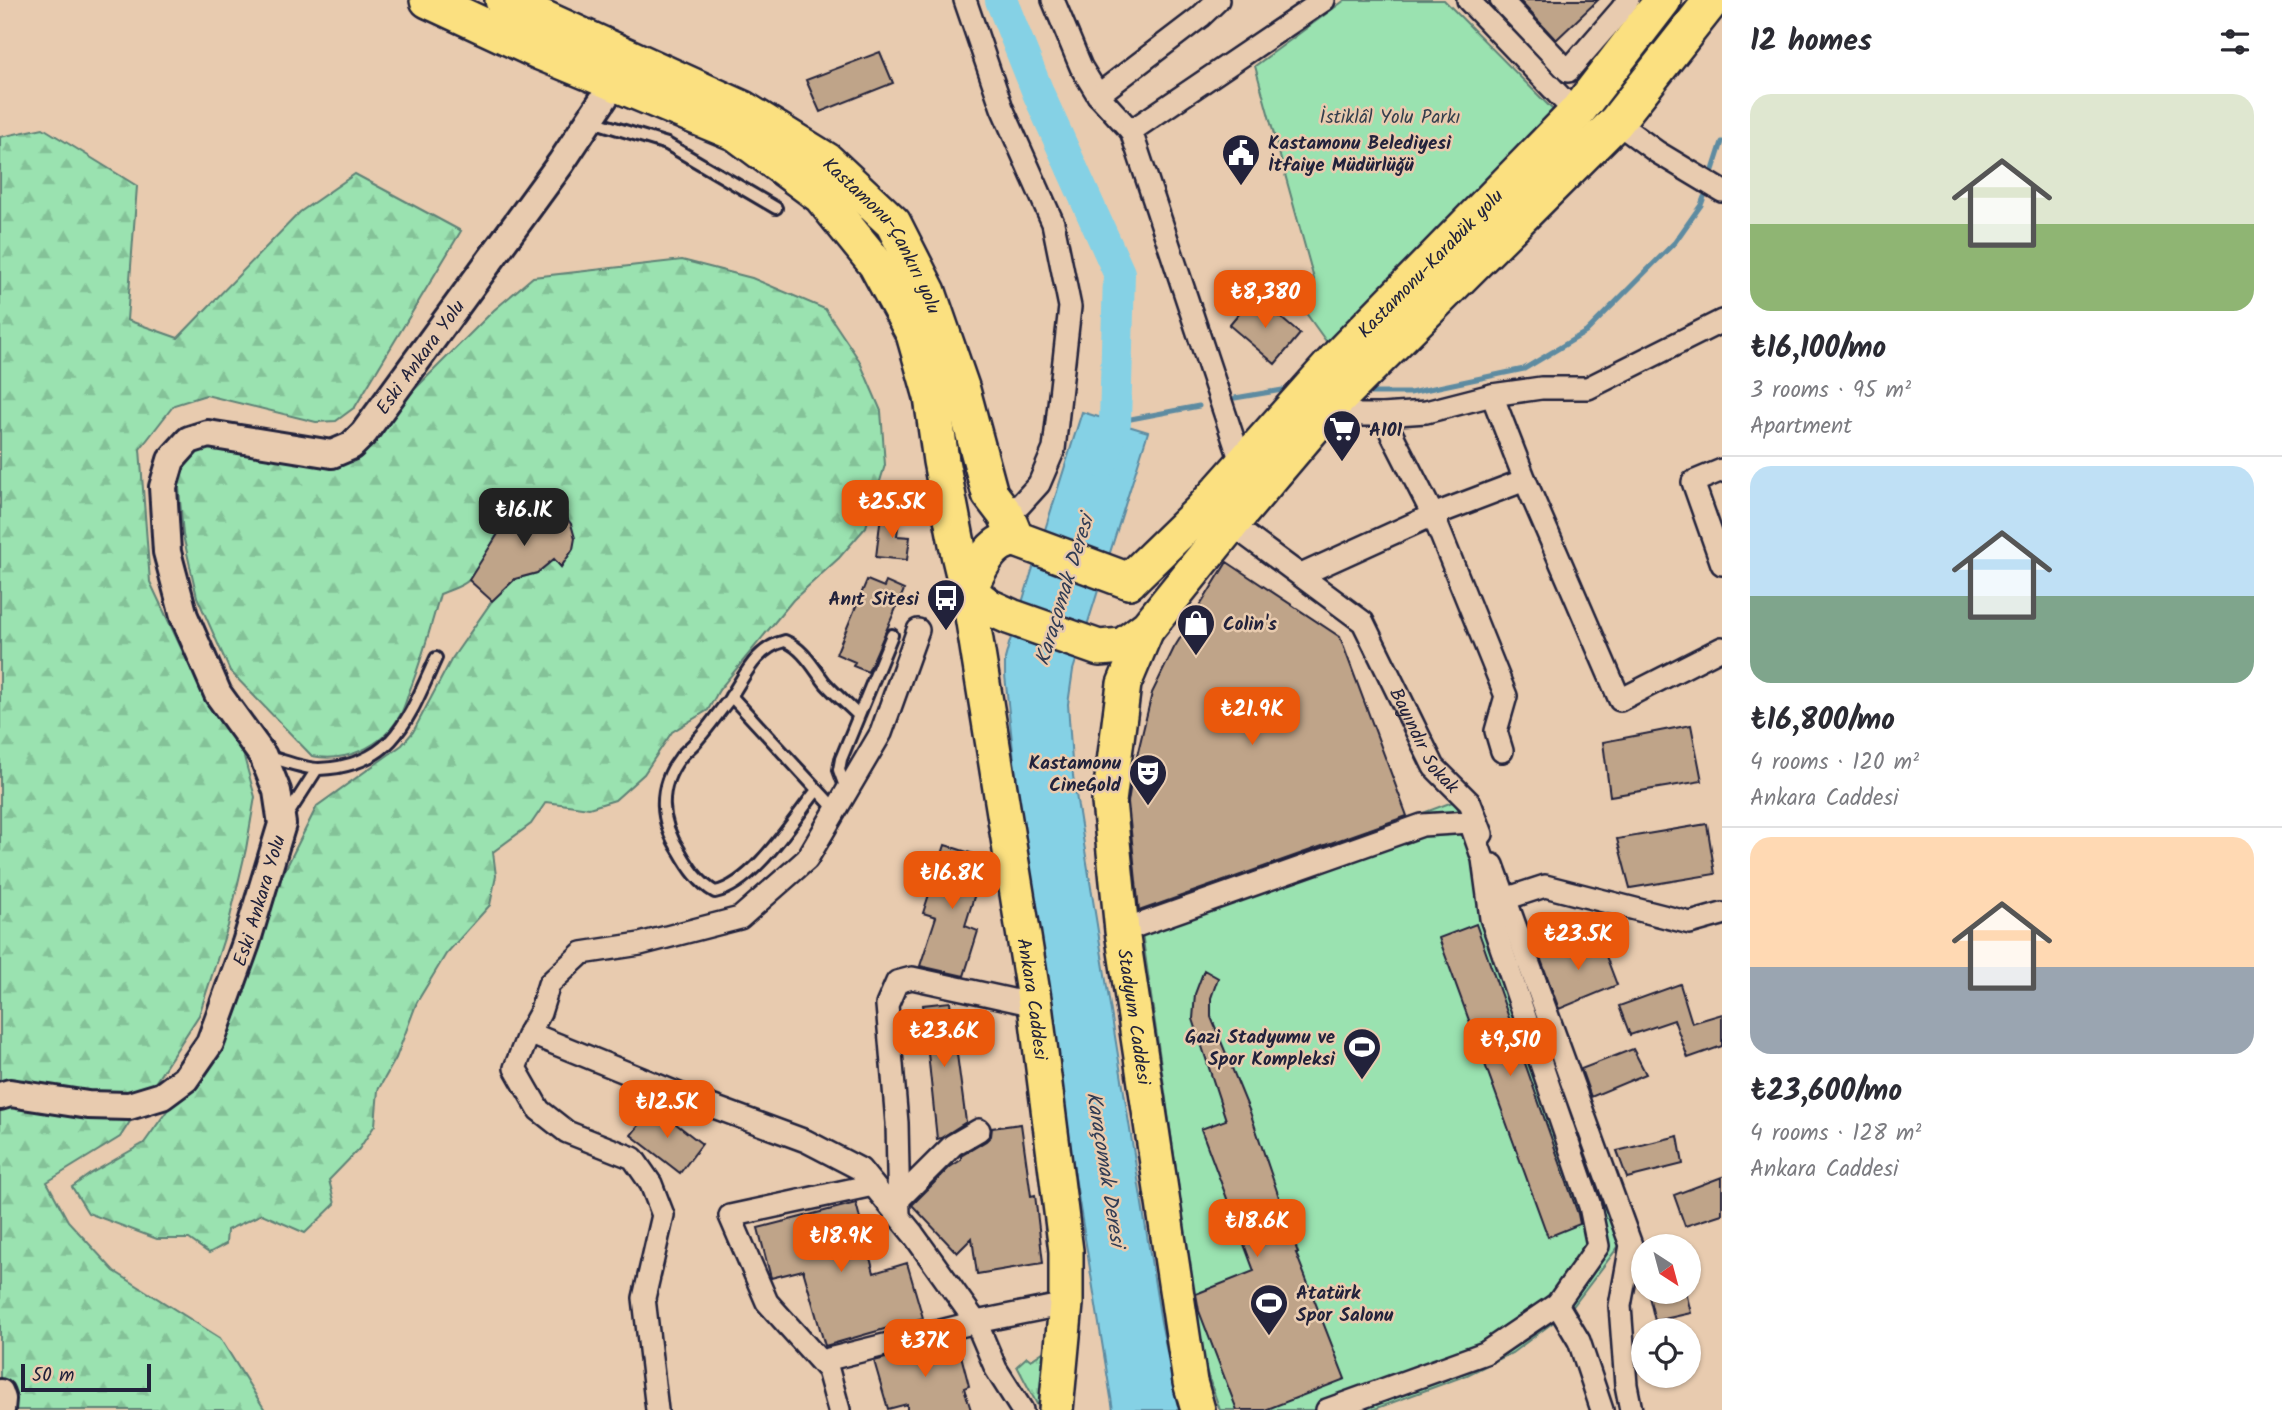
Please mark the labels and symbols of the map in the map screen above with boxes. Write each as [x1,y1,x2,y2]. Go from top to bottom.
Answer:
park label: İstiklâl Yolu Parkı [1320,103,1461,133]
place label: Kastamonu Belediyesi İtfaiye Müdürlüğü [1268,129,1452,181]
public building icon: Kastamonu Belediyesi İtfaiye Müdürlüğü [1220,132,1262,187]
street label: Kastamonu-Çankırı yolu [815,151,948,318]
street label: Kastamonu-Karabük yolu [1351,183,1511,346]
pin: ₺8,380 [1208,270,1322,330]
street label: Eski Ankara Yolu [369,294,473,422]
supermarket icon: A101 [1321,408,1363,463]
place label: A101 [1369,416,1402,446]
pin: ₺25.5K [835,480,949,540]
pin: ₺16.1K [467,489,581,548]
water label: Karaçomak Deresi [1027,507,1105,670]
bus stop icon: Anıt Sitesi [925,577,967,632]
place label: Anıt Sitesi [829,585,920,615]
shop icon: Colin's [1175,602,1217,657]
place label: Colin's [1223,610,1277,640]
street label: Bayındır Sokak [1380,683,1466,801]
pin: ₺21.9K [1195,688,1309,747]
place label: Kastamonu CineGold [1029,749,1122,801]
theatre icon: Kastamonu CineGold [1127,752,1169,807]
street label: Eski Ankara Yolu [226,832,295,971]
pin: ₺16.8K [895,852,1009,911]
pin: ₺23.5K [1521,912,1635,972]
street label: Ankara Caddesi [1007,936,1055,1063]
street label: Stadyum Caddesi [1108,947,1158,1088]
pin: ₺23.6K [887,1010,1001,1069]
pin: ₺9,510 [1453,1018,1567,1078]
place label: Gazi Stadyumu ve Spor Kompleksi [1185,1023,1336,1075]
sports icon: Gazi Stadyumu ve Spor Kompleksi [1341,1026,1383,1081]
pin: ₺12.5K [610,1080,724,1140]
water label: Karaçomak Deresi [1076,1090,1134,1253]
pin: ₺18.6K [1200,1200,1314,1259]
pin: ₺18.9K [784,1214,898,1274]
north arrow [1631,1234,1701,1304]
place label: Atatürk Spor Salonu [1296,1279,1394,1331]
sports icon: Atatürk Spor Salonu [1248,1282,1290,1337]
pin: ₺37K [884,1320,966,1379]
scale bar [21,1361,150,1393]

